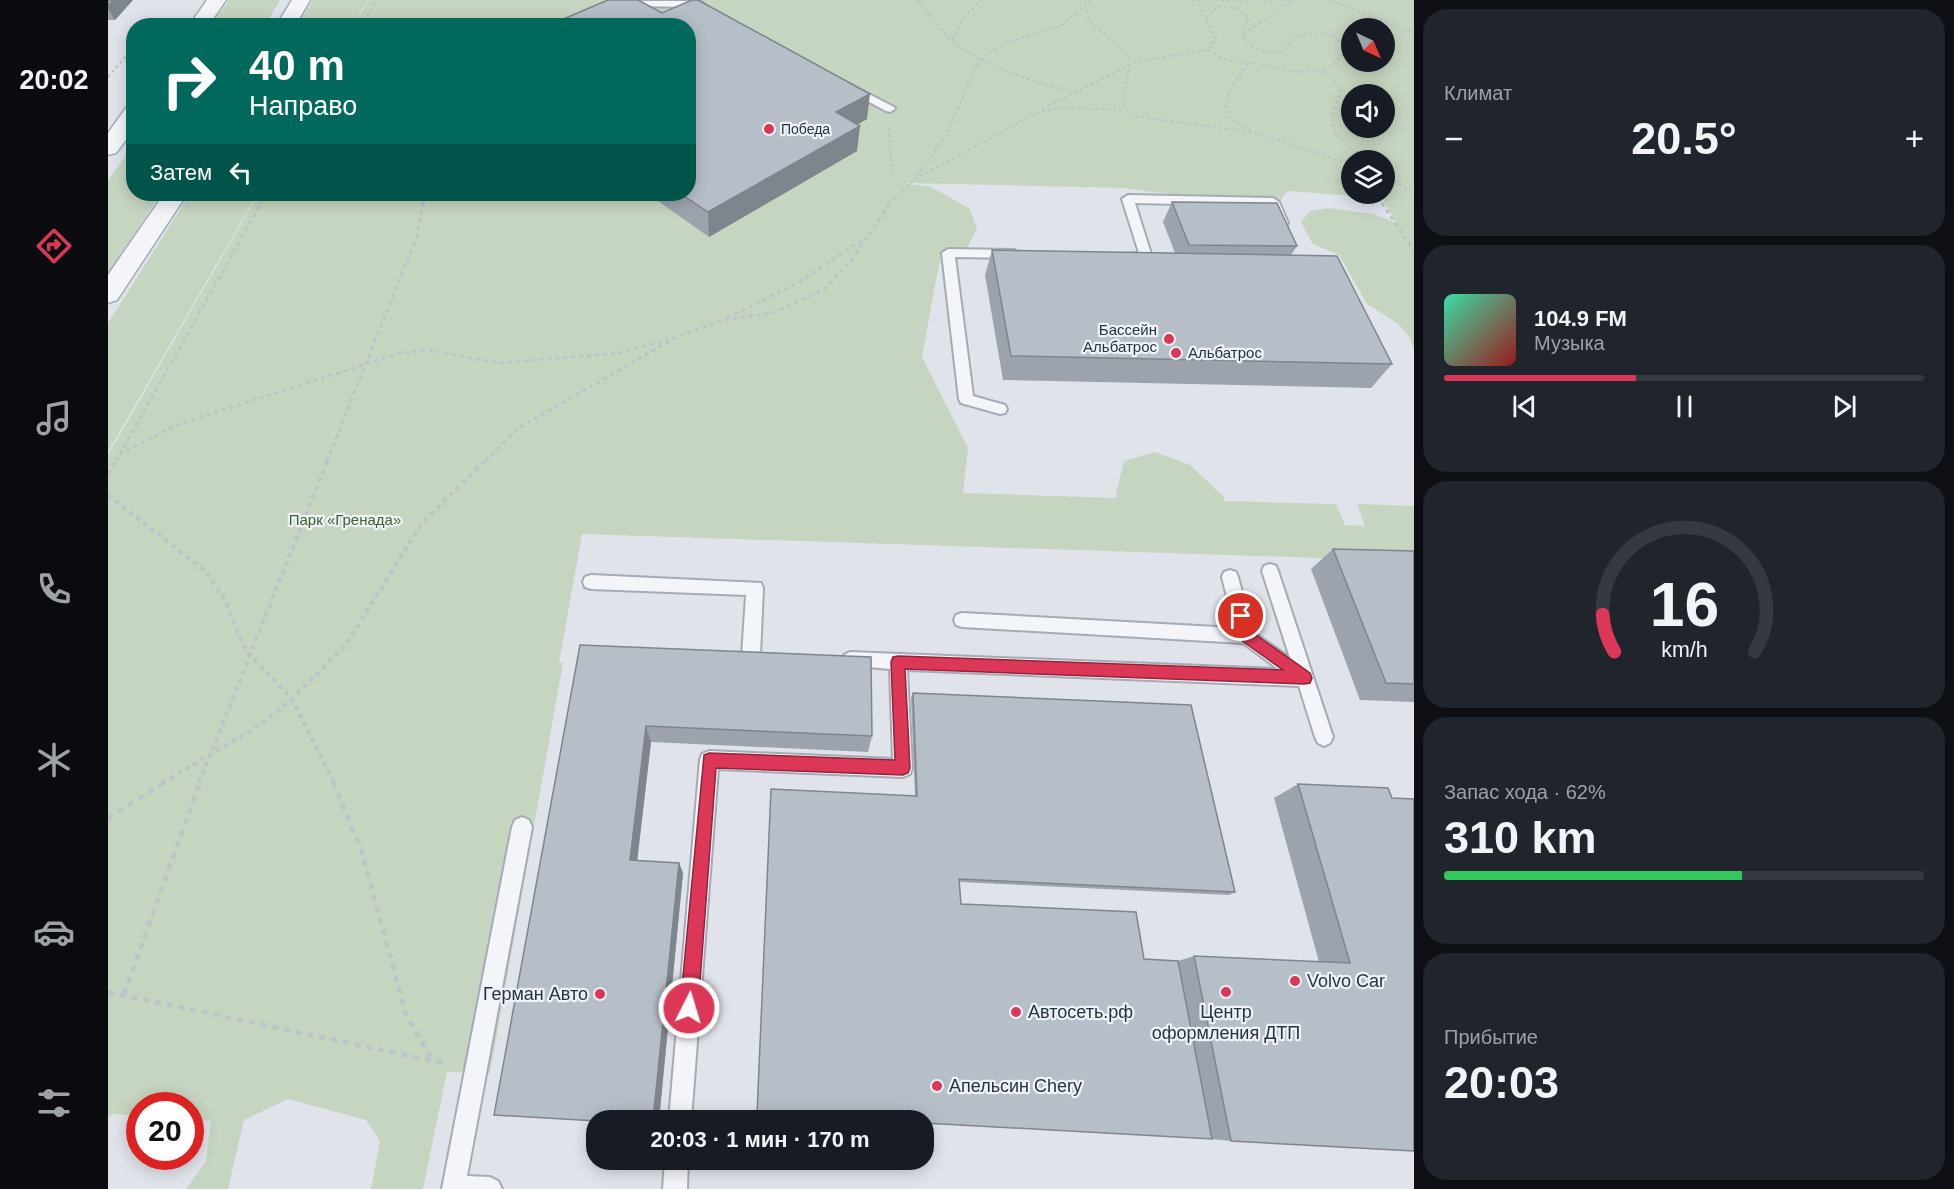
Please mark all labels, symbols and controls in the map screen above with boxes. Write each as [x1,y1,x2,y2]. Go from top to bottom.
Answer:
north arrow [1341,18,1395,72]
map controls [1341,18,1395,204]
icon: right [150,42,228,120]
text: 40 m [249,42,345,89]
text: 20:02 [19,65,89,95]
text: Климат [1444,82,1512,104]
button: sound [1341,84,1395,138]
text: Направо [249,91,357,121]
text: 20.5° [1631,113,1737,164]
text: − [1444,120,1463,157]
text: + [1905,120,1924,157]
place label: Победа [781,121,830,137]
marker: Победа [762,122,776,136]
button: layers [1341,150,1395,204]
icon: left [224,156,257,189]
text: Затем [150,160,212,185]
icon: directions [33,225,75,267]
text: 104.9 FM [1534,306,1627,331]
place label: Бассейн Альбатрос [1083,321,1157,355]
marker: Бассейн Альбатрос [1162,332,1176,346]
text: Музыка [1534,332,1605,354]
place label: Альбатрос [1188,344,1262,361]
marker: Альбатрос [1169,346,1183,360]
icon: previous [1508,390,1541,423]
icon: pause [1668,390,1701,423]
icon: next [1828,390,1861,423]
icon: music [33,397,75,439]
park label: Парк «Гренада» [289,511,401,528]
icon: phone [33,568,75,610]
text: 16 [1649,570,1719,639]
pin [1215,590,1266,641]
icon: arrive [1224,599,1257,632]
text: km/h [1661,638,1707,662]
icon: climate [33,739,75,781]
text: Запас хода · 62% [1444,781,1606,803]
text: 310 km [1444,812,1597,863]
icon: car [33,911,75,953]
place label: Volvo Car [1307,971,1385,991]
marker: Volvo Car [1288,974,1302,988]
position arrow [657,976,721,1040]
place label: Герман Авто [483,984,588,1004]
marker: Центр оформления ДТП [1219,985,1233,999]
marker: Герман Авто [593,987,607,1001]
place label: Автосеть.рф [1028,1002,1133,1022]
place label: Центр оформления ДТП [1152,1002,1300,1043]
marker: Автосеть.рф [1009,1005,1023,1019]
text: Прибытие [1444,1026,1538,1048]
text: 20:03 [1444,1057,1559,1108]
place label: Апельсин Chery [949,1076,1082,1096]
marker: Апельсин Chery [930,1079,944,1093]
icon: filters [33,1082,75,1124]
speed limit sign: 20 [126,1092,204,1170]
text: 20:03 · 1 мин · 170 m [650,1127,870,1152]

